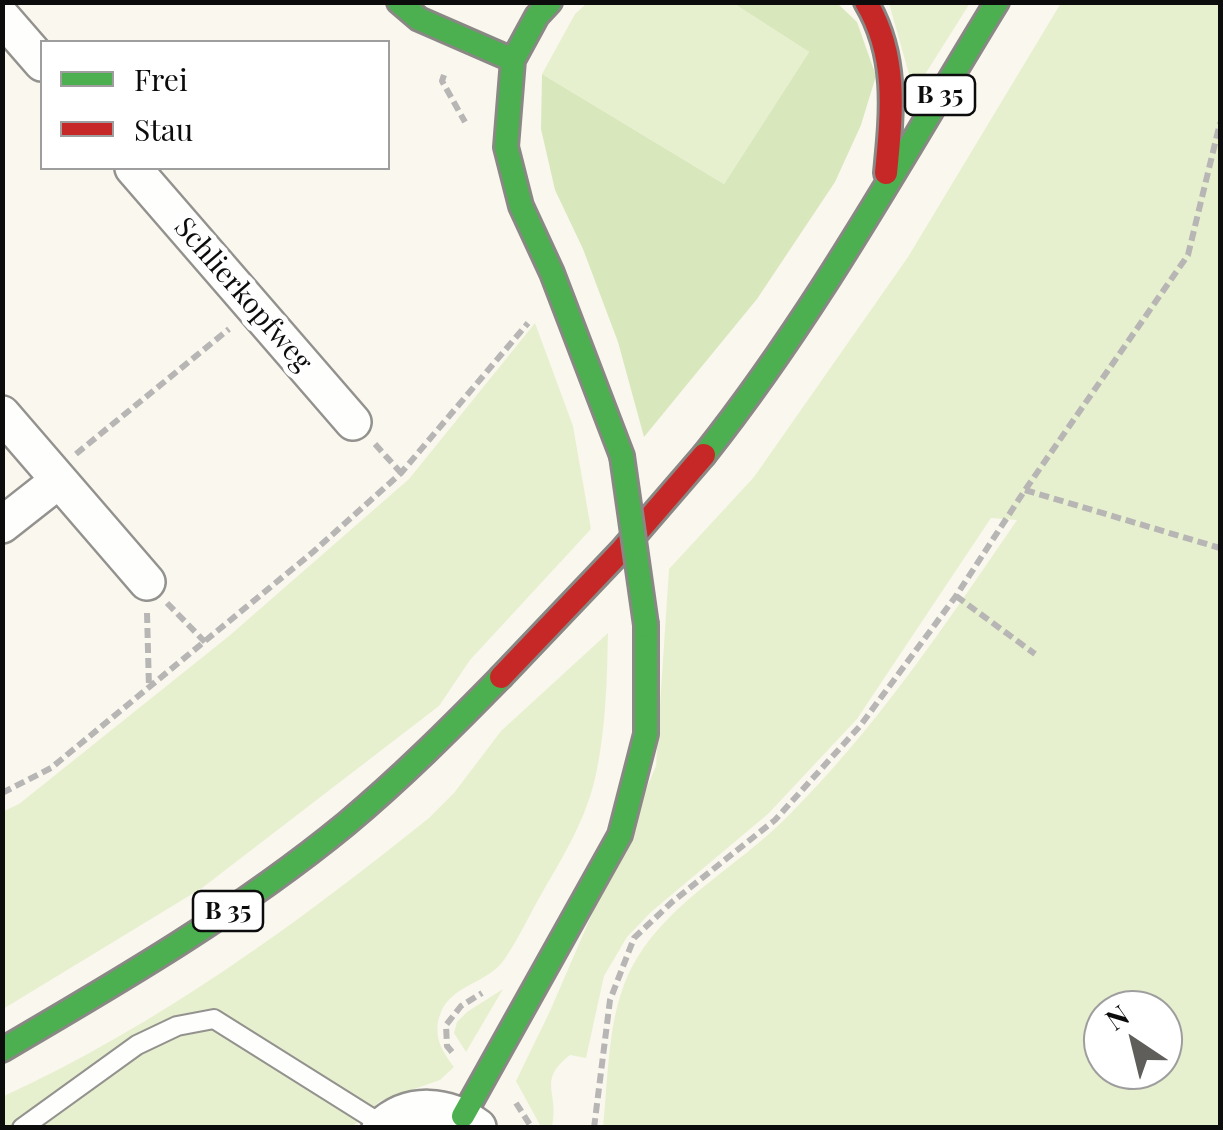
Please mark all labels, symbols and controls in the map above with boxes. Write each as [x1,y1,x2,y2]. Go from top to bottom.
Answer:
legend [40,40,390,170]
text: Frei [134,59,188,99]
road number: B 35 [905,75,975,115]
text: Stau [134,109,193,149]
street label: Schlierkopfweg [167,211,319,379]
road number: B 35 [193,891,263,931]
north arrow [1083,990,1183,1090]
text: N [1098,996,1136,1038]

